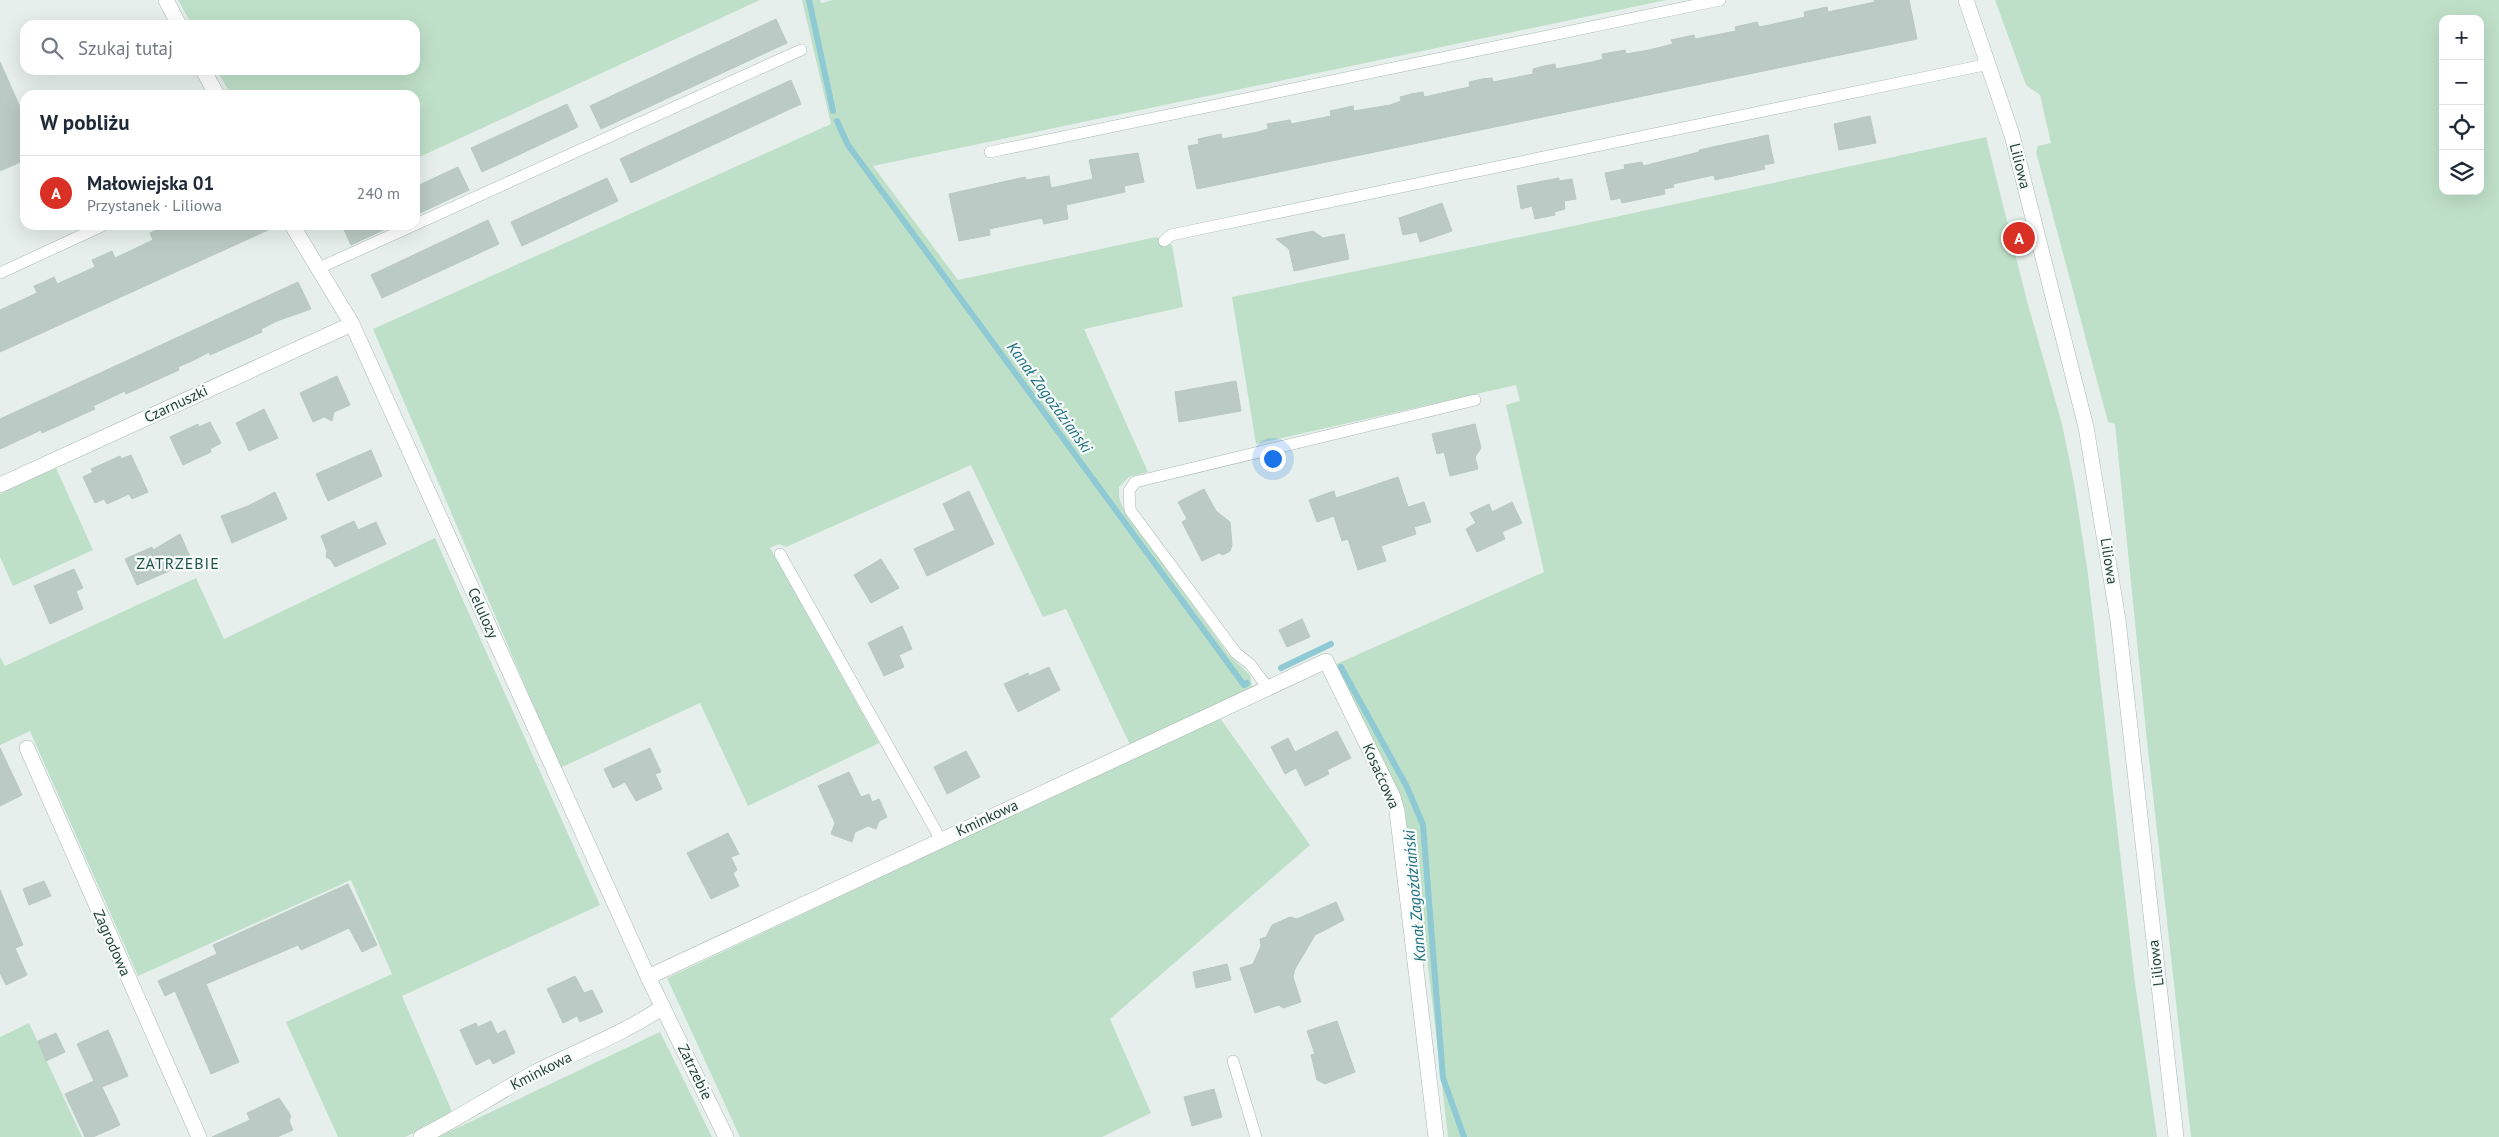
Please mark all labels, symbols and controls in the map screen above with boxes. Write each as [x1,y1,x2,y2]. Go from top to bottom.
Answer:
map controls [2439,15,2484,195]
button: + [2439,15,2484,60]
search box [20,20,420,75]
icon: search [38,34,66,62]
text: Szukaj tutaj [78,36,173,60]
button: − [2439,60,2484,105]
button: locate [2439,105,2484,150]
text: W pobliżu [40,109,129,136]
street label: Liliowa [2006,141,2035,191]
button: layers [2439,150,2484,195]
text: Małowiejska 01 [87,171,214,195]
text: A [51,183,61,203]
text: 240 m [357,183,400,203]
text: Przystanek · Liliowa [87,195,222,215]
pin: A [2003,219,2035,257]
water label: Kanał Zagoździański [1003,338,1097,457]
street label: Czarnuszki [141,381,211,427]
your location [1260,446,1286,472]
street label: Liliowa [2096,536,2123,585]
district label: ZATRZEBIE [136,553,220,573]
street label: Celulozy [464,584,503,641]
street label: Kosaćcowa [1359,740,1404,811]
street label: Kminkowa [953,795,1021,840]
water label: Kanał Zagoździański [1398,828,1430,963]
street label: Zagrodowa [89,907,136,979]
street label: Liliowa [2143,939,2168,987]
street label: Zatrzebie [674,1041,717,1103]
street label: Kminkowa [507,1047,575,1094]

